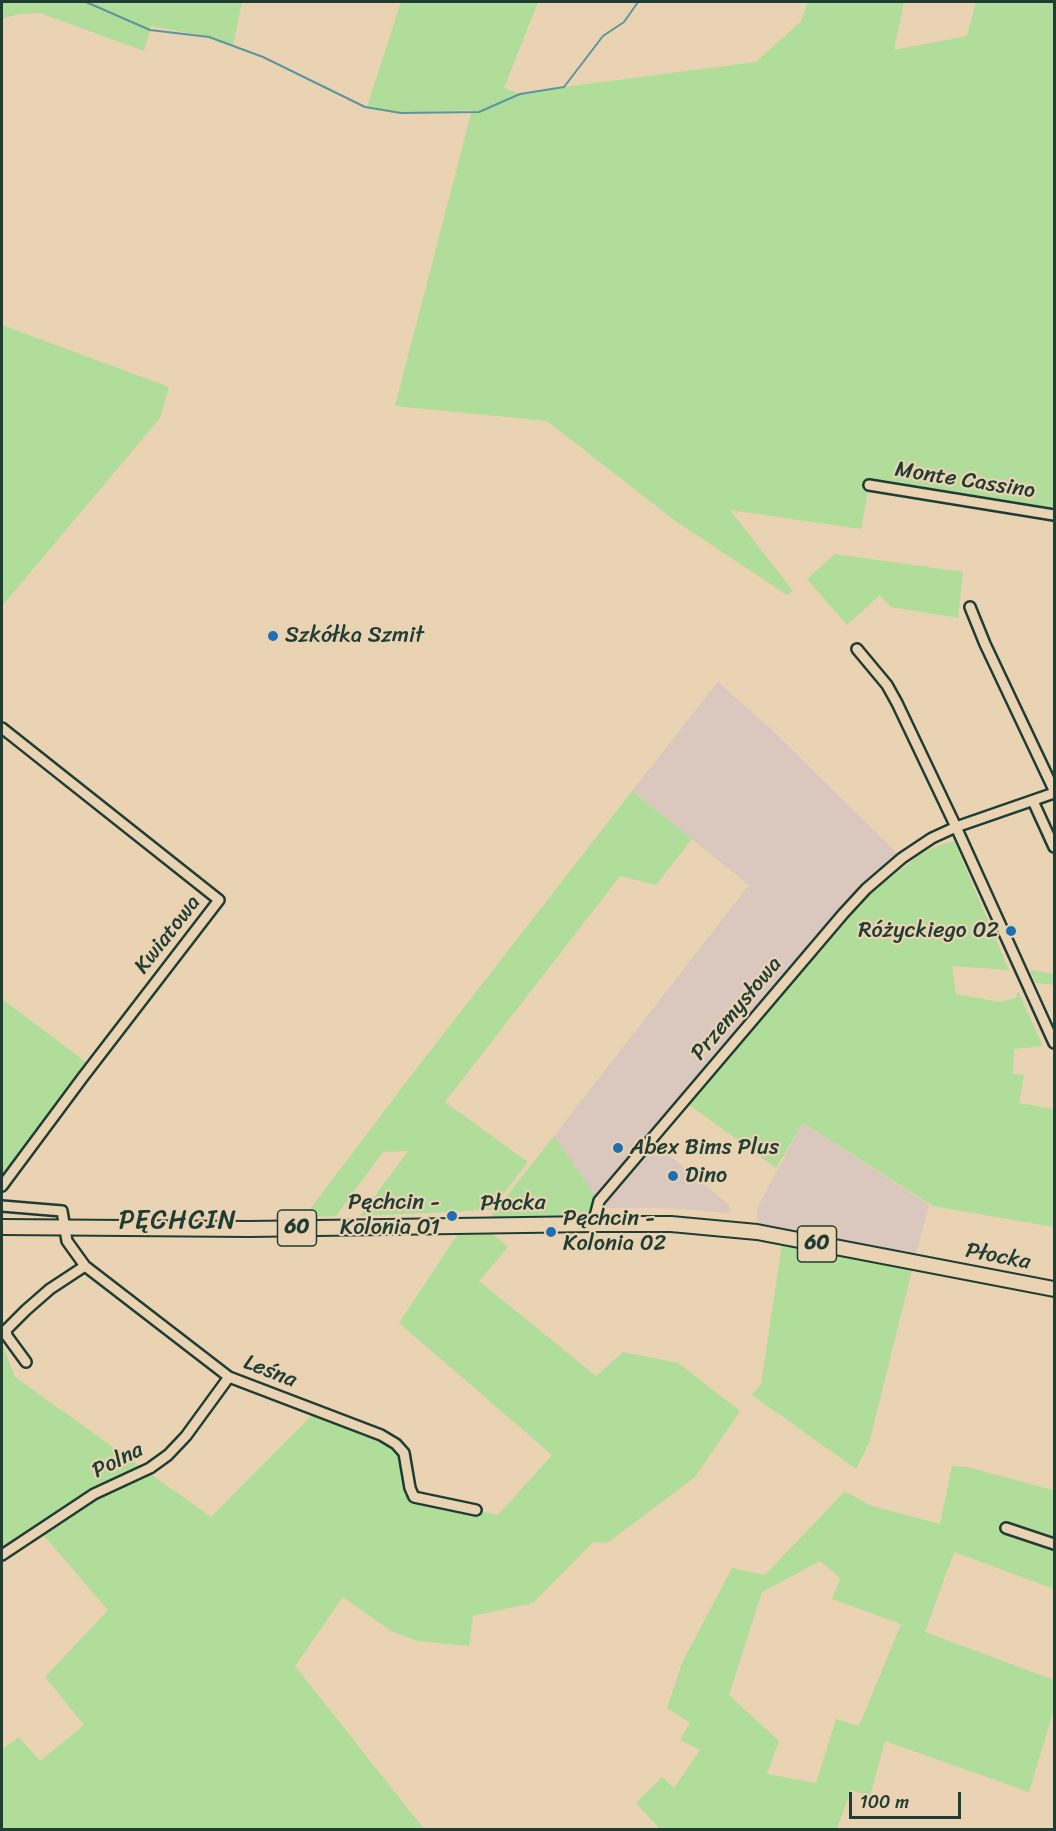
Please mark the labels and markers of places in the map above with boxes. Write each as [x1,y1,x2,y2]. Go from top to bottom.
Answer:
place label: Szkółka Szmit [285,623,424,649]
marker: Szkółka Szmit [266,629,280,643]
place label: Różyckiego 02 [858,918,999,944]
marker: Różyckiego 02 [1004,924,1018,938]
place label: Abex Bims Plus [630,1135,779,1161]
marker: Abex Bims Plus [611,1141,625,1155]
place label: Dino [685,1163,727,1189]
marker: Dino [666,1169,680,1183]
place label: Pęchcin - Kolonia 01 [340,1190,440,1242]
place label: Pęchcin - Kolonia 02 [563,1206,666,1258]
marker: Pęchcin - Kolonia 01 [445,1209,459,1223]
marker: Pęchcin - Kolonia 02 [544,1225,558,1239]

